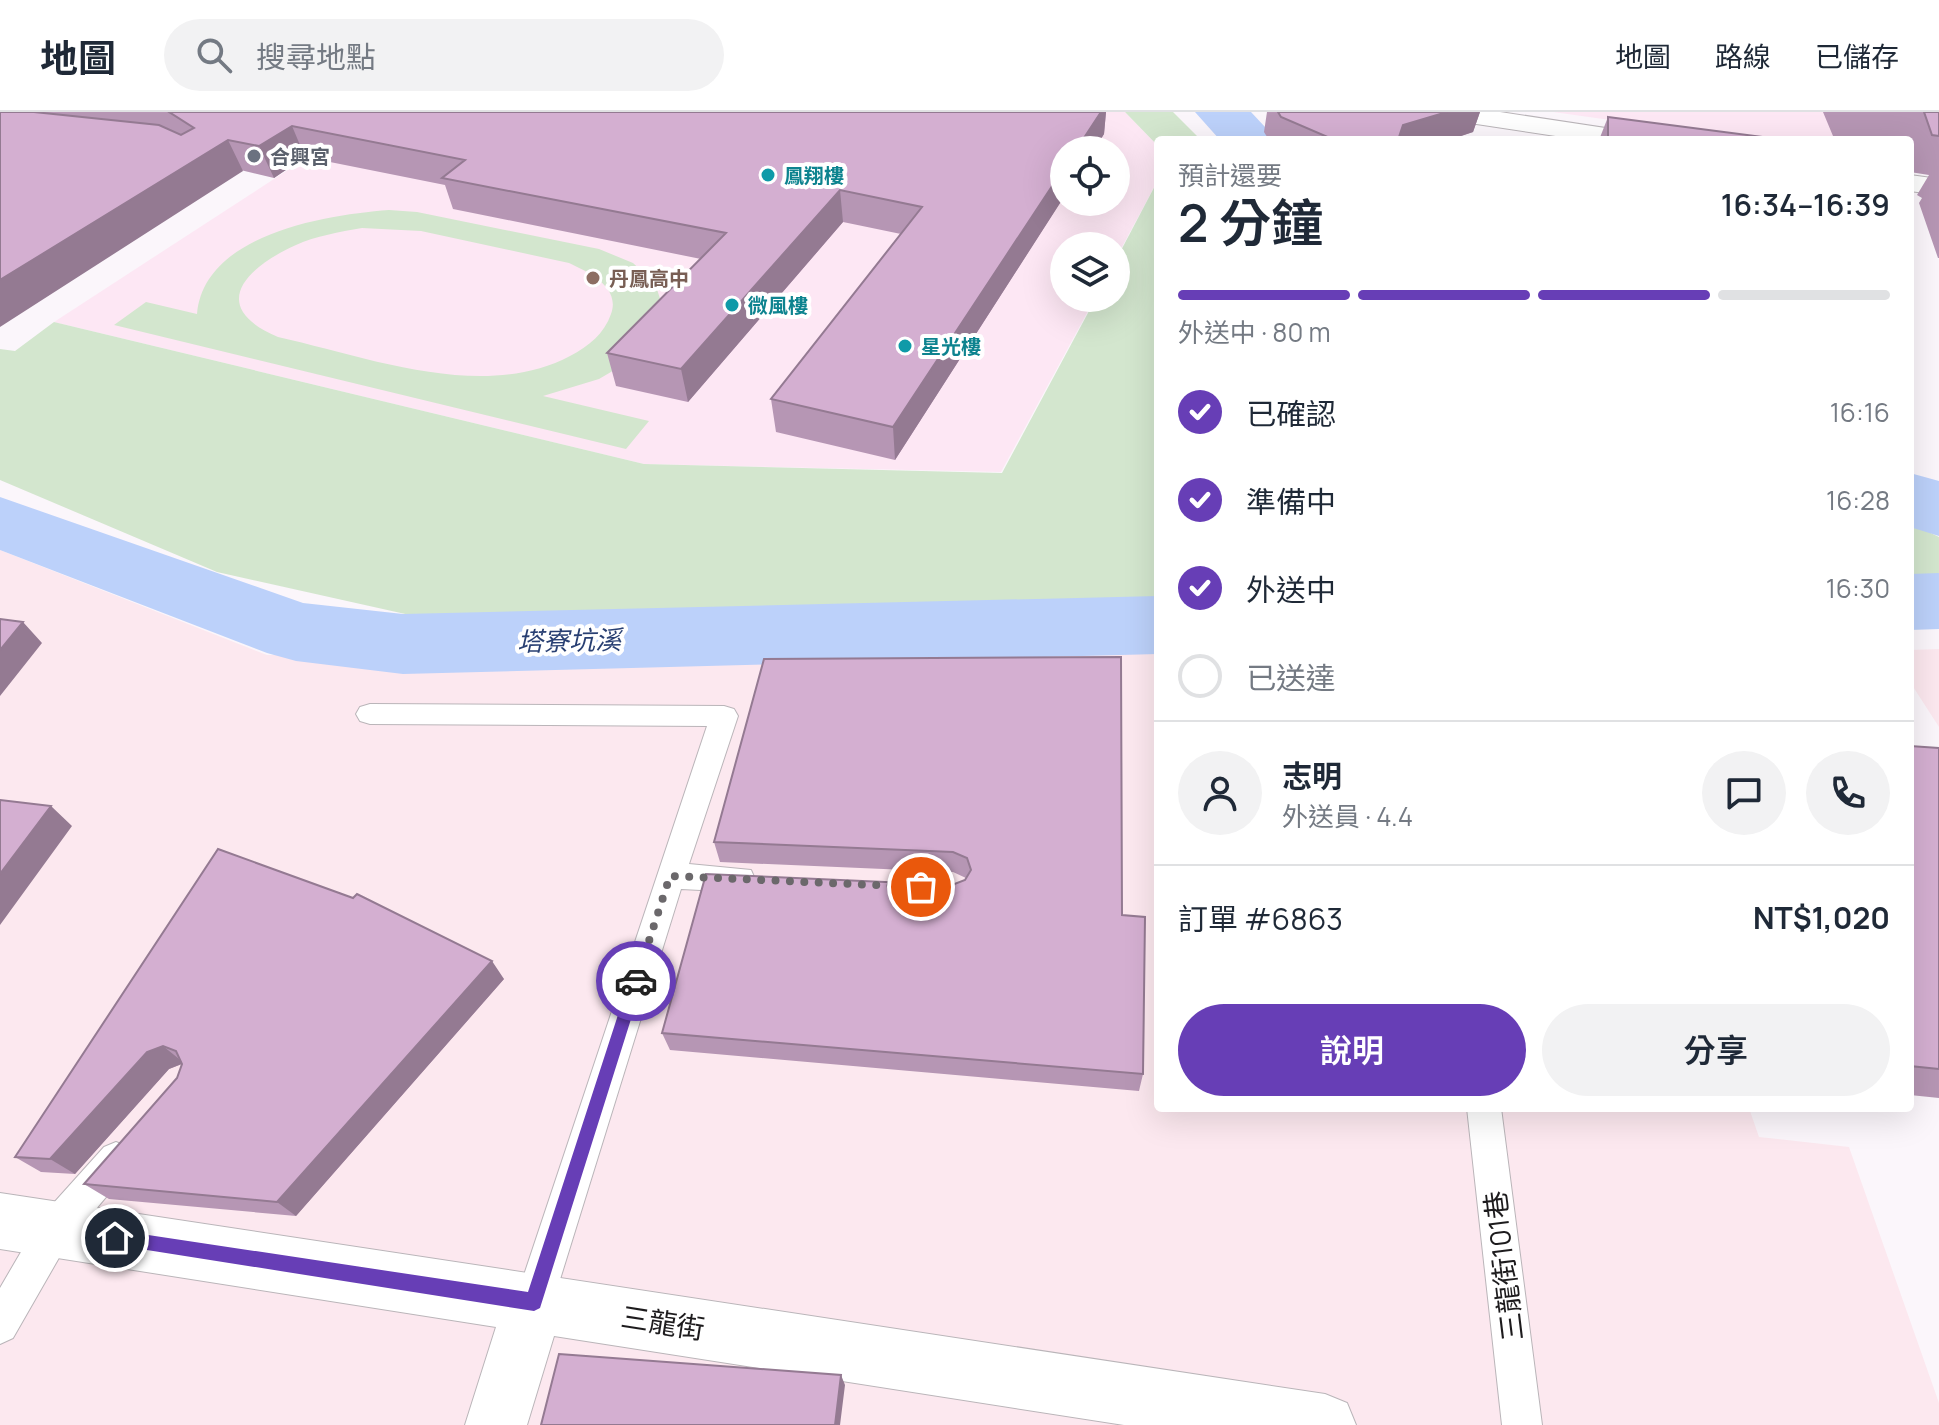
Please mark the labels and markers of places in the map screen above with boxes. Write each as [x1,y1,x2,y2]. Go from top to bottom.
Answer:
place label: 合興宮 [270,143,330,170]
marker: 合興宮 [245,147,263,165]
place label: 鳳翔樓 [784,162,844,189]
marker: 鳳翔樓 [759,166,777,184]
place label: 丹鳳高中 [609,265,689,292]
marker: 丹鳳高中 [584,269,602,287]
place label: 微風樓 [748,292,808,319]
marker: 微風樓 [723,296,741,314]
place label: 星光樓 [921,333,981,360]
marker: 星光樓 [896,337,914,355]
pin [887,853,955,921]
pin [81,1204,149,1272]

